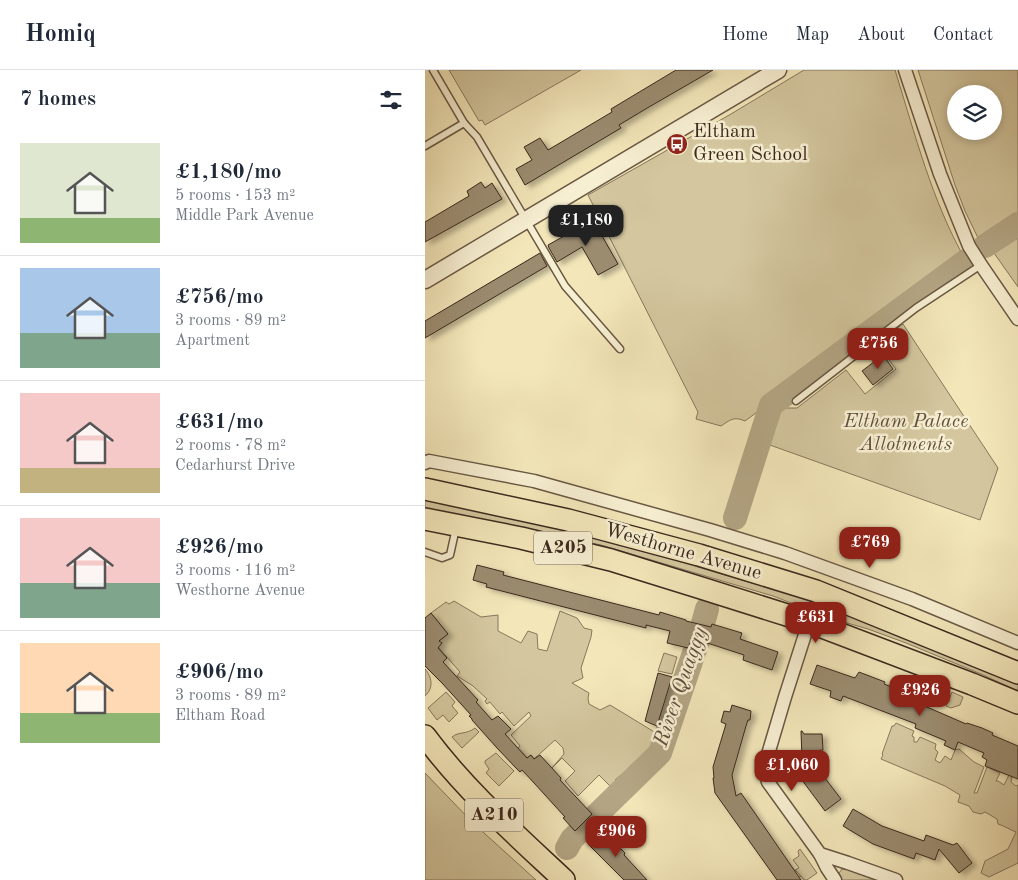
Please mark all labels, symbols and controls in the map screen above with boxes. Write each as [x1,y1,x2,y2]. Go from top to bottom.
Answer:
text: Homiq [25,23,96,47]
text: Home [722,26,768,44]
text: Map [796,26,829,44]
text: About [857,26,905,44]
text: Contact [933,26,993,44]
map controls [947,85,1002,140]
button: layers [947,85,1002,140]
icon: filters [377,86,405,114]
text: 7 homes [20,89,96,110]
place label: Eltham Green School [693,122,808,165]
bus stop icon: Eltham Green School [665,132,689,156]
text: £1,180/mo [175,162,282,183]
icon: home [60,163,120,223]
text: 5 rooms · 153 m² [175,188,295,204]
pin: £1,180 [545,204,627,247]
text: Middle Park Avenue [175,208,314,224]
text: £1,180 [559,213,613,229]
text: £756/mo [175,287,264,308]
icon: home [60,288,120,348]
text: 3 rooms · 89 m² [175,313,286,329]
pin: £756 [848,328,908,370]
text: Apartment [175,333,250,349]
text: £756 [858,336,898,352]
text: £631/mo [175,412,264,433]
park label: Eltham Palace Allotments [843,412,969,455]
icon: home [60,413,120,473]
text: 2 rooms · 78 m² [175,438,286,454]
text: Cedarhurst Drive [175,458,295,474]
street label: Westhorne Avenue [602,520,764,584]
pin: £769 [840,526,900,569]
road number: A205 [534,532,592,564]
text: £769 [850,535,890,551]
text: £926/mo [175,537,264,558]
icon: home [60,538,120,598]
text: 3 rooms · 116 m² [175,563,295,579]
text: Westhorne Avenue [175,583,305,599]
pin: £631 [786,602,846,644]
text: £631 [796,610,836,626]
water label: River Quaggy [650,624,711,750]
text: £906/mo [175,662,264,683]
icon: home [60,663,120,723]
pin: £926 [890,674,950,717]
text: £926 [900,683,940,699]
text: 3 rooms · 89 m² [175,688,286,704]
text: Eltham Road [175,708,265,724]
pin: £1,060 [751,750,833,792]
text: £1,060 [765,758,819,774]
road number: A210 [465,798,523,832]
pin: £906 [586,816,646,858]
text: £906 [596,824,636,840]

